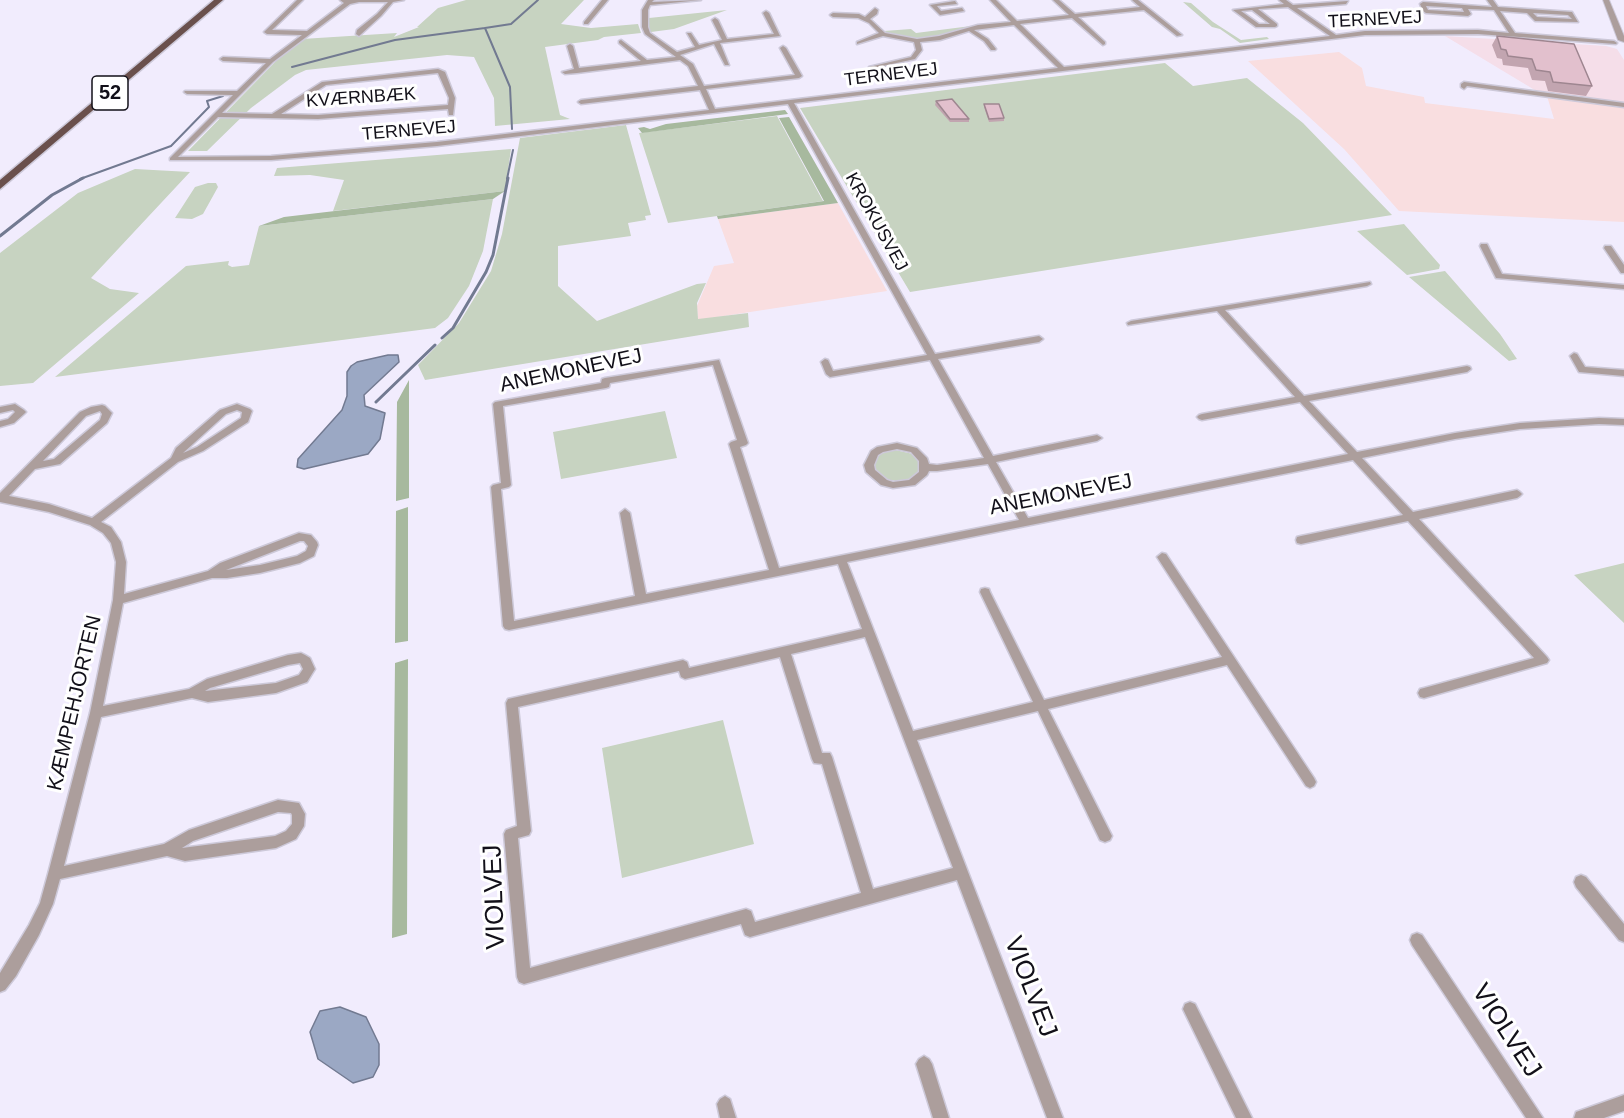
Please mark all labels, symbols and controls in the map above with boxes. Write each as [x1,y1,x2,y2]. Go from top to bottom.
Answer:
street label: TERNEVEJ [1327,7,1423,33]
street label: TERNEVEJ [843,59,939,91]
road number: 52 [92,76,128,110]
street label: KVÆRNBÆK [305,83,417,113]
street label: TERNEVEJ [361,116,457,146]
street label: KROKUSVEJ [840,169,912,275]
street label: ANEMONEVEJ [498,344,644,398]
street label: ANEMONEVEJ [988,469,1134,521]
street label: KÆMPEHJORTEN [43,613,107,793]
street label: VIOLVEJ [478,844,512,950]
street label: VIOLVEJ [997,932,1063,1042]
street label: VIOLVEJ [1464,978,1548,1084]

